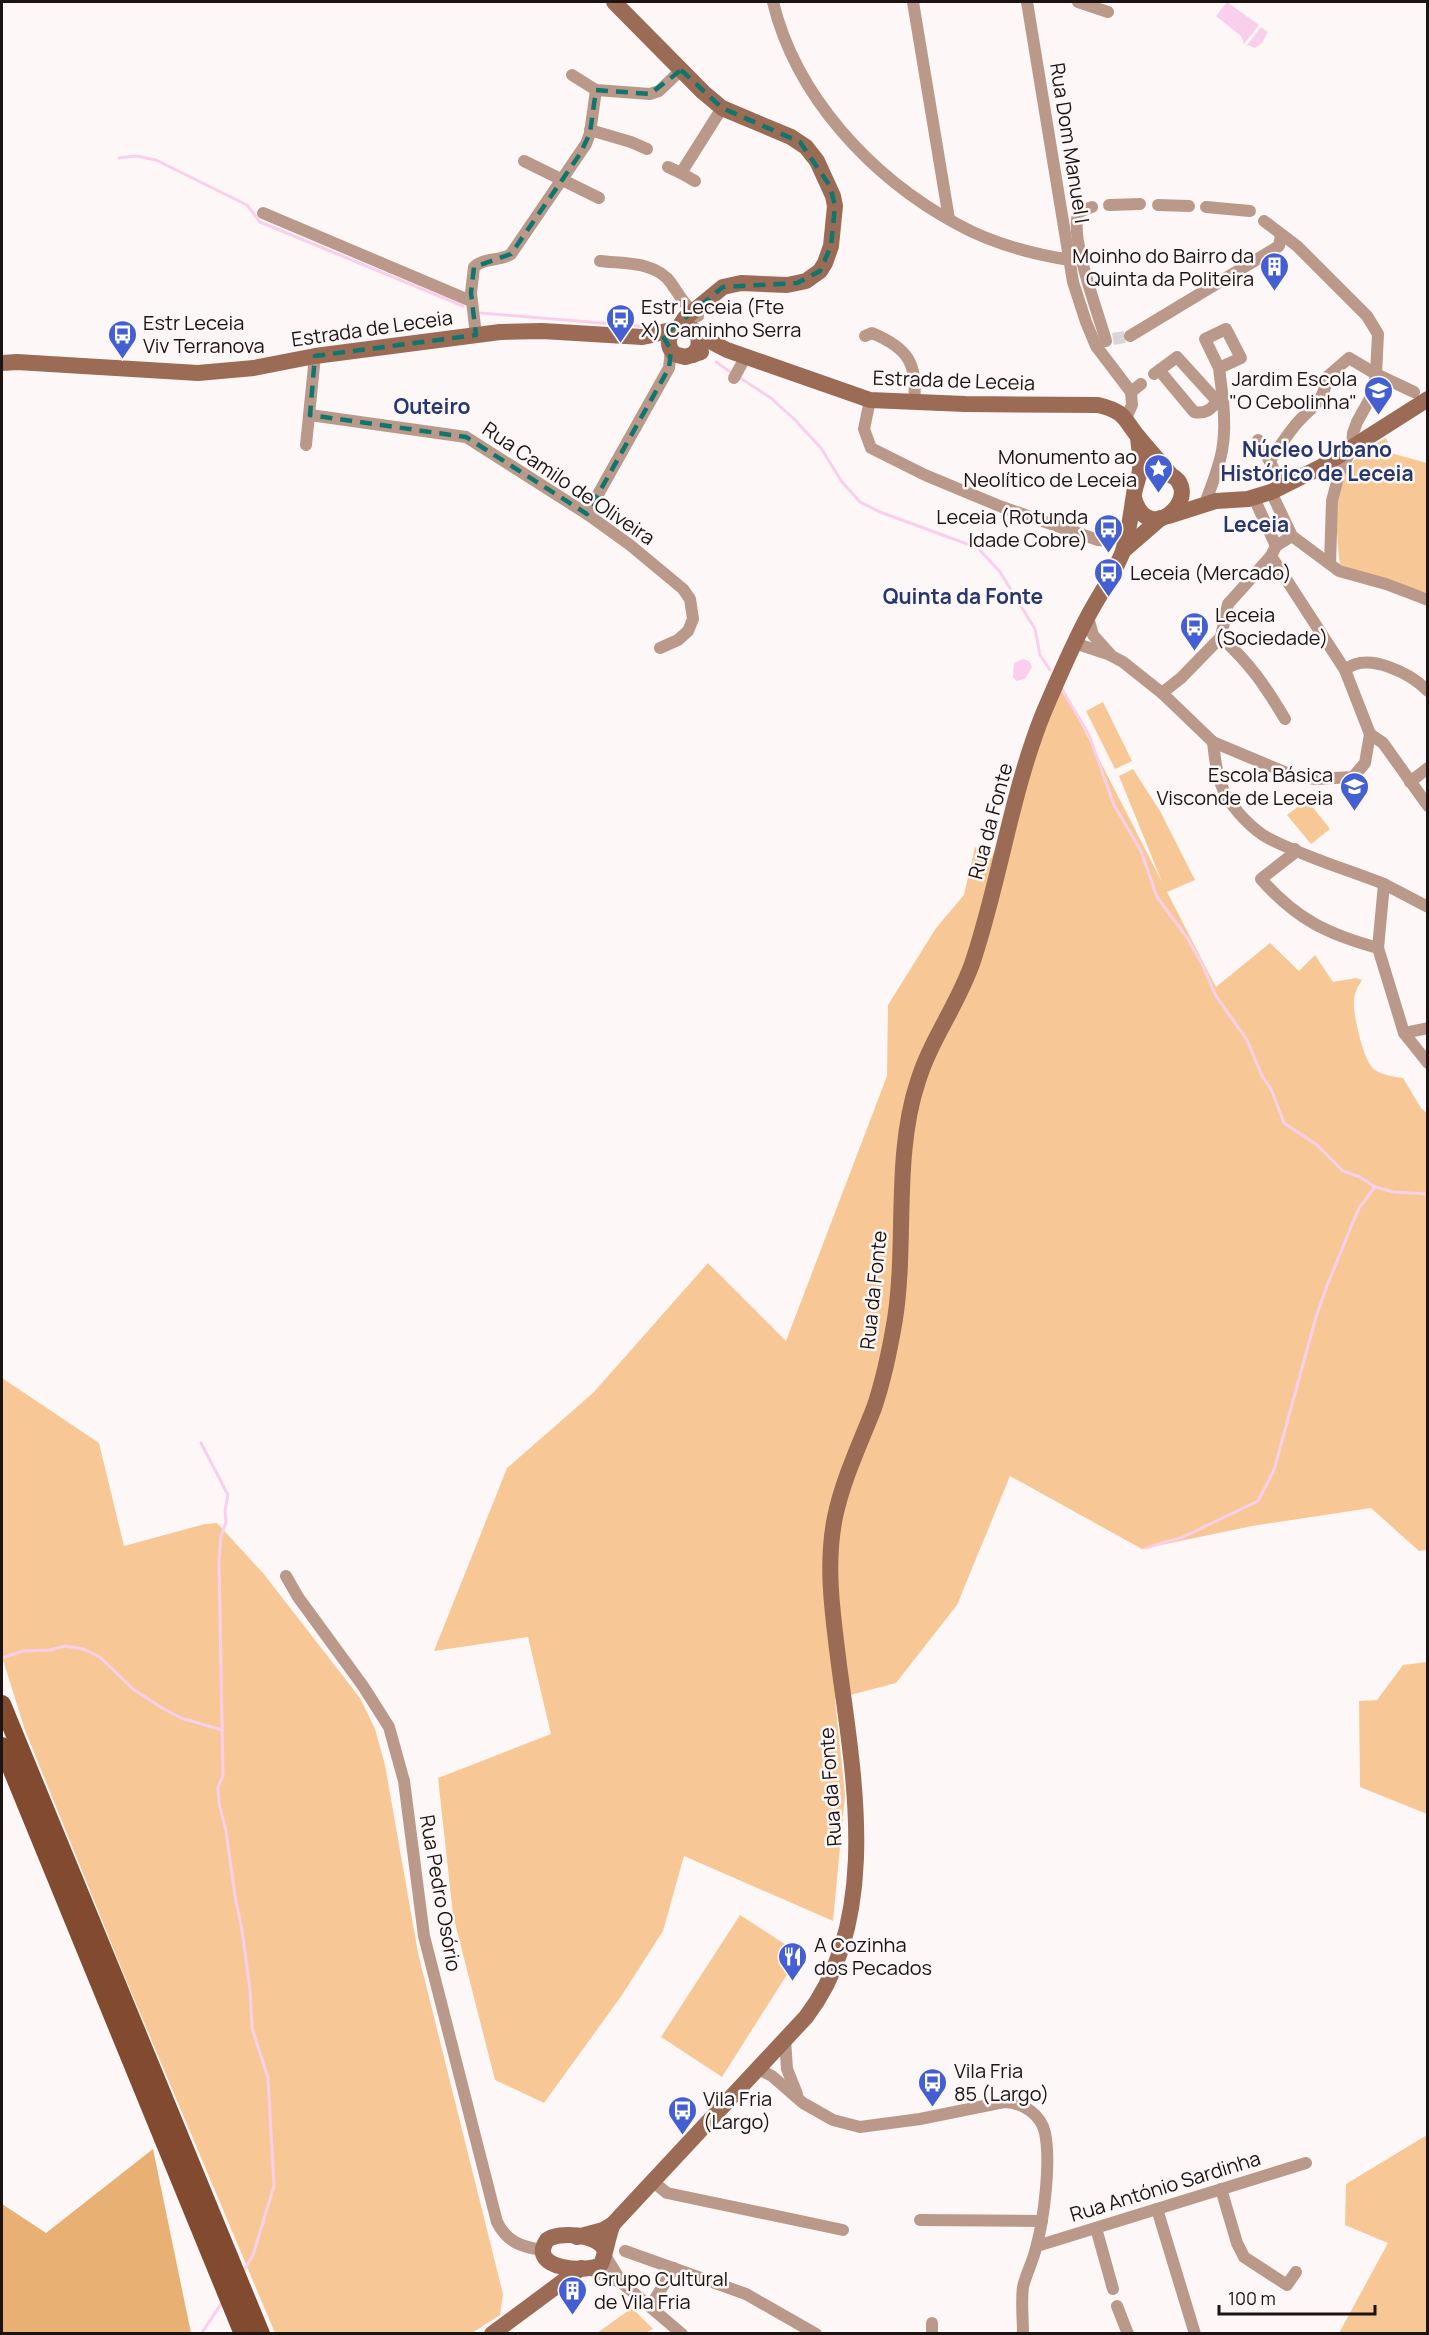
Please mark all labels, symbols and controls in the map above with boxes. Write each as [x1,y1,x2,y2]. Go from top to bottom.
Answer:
street label: Rua Dom Manuel I [1044,61,1096,225]
place label: Moinho do Bairro da Quinta da Politeira [1072,242,1254,292]
building icon: Moinho do Bairro da Quinta da Politeira [1259,250,1291,292]
place label: Estr Leceia (Fte X) Caminho Serra [641,293,801,343]
bus stop icon: Estr Leceia (Fte X) Caminho Serra [604,302,636,344]
street label: Estrada de Leceia [290,303,454,353]
place label: Estr Leceia Viv Terranova [143,309,265,359]
bus stop icon: Estr Leceia Viv Terranova [106,318,138,360]
street label: Estrada de Leceia [872,364,1036,396]
place label: Jardim Escola "O Cebolinha" [1229,365,1357,415]
school or university icon: Jardim Escola "O Cebolinha" [1362,374,1394,416]
district label: Outeiro [393,392,471,420]
street label: Rua Camilo de Oliveira [477,415,661,551]
district label: Núcleo Urbano Histórico de Leceia [1220,435,1414,487]
place label: Monumento ao Neolítico de Leceia [963,443,1137,493]
place icon: Monumento ao Neolítico de Leceia [1142,452,1174,494]
place label: Leceia (Rotunda Idade Cobre) [936,503,1088,553]
district label: Leceia [1223,510,1289,538]
bus stop icon: Leceia (Rotunda Idade Cobre) [1093,512,1125,554]
bus stop icon: Leceia (Mercado) [1093,556,1125,598]
place label: Leceia (Mercado) [1130,559,1292,586]
district label: Quinta da Fonte [883,582,1043,610]
place label: Leceia (Sociedade) [1215,601,1328,651]
bus stop icon: Leceia (Sociedade) [1178,610,1210,652]
street label: Rua da Fonte [962,760,1018,882]
place label: Escola Básica Visconde de Leceia [1157,761,1333,811]
school or university icon: Escola Básica Visconde de Leceia [1338,770,1370,812]
street label: Rua da Fonte [853,1229,893,1351]
street label: Rua da Fonte [812,1727,848,1847]
street label: Rua Pedro Osório [414,1813,468,1974]
place label: A Cozinha dos Pecados [814,1931,932,1981]
restaurant icon: A Cozinha dos Pecados [777,1940,809,1982]
place label: Vila Fria 85 (Largo) [954,2057,1049,2107]
bus stop icon: Vila Fria 85 (Largo) [917,2066,949,2108]
place label: Vila Fria (Largo) [703,2085,772,2135]
bus stop icon: Vila Fria (Largo) [666,2094,698,2136]
street label: Rua António Sardinha [1066,2144,1264,2228]
place label: Grupo Cultural de Vila Fria [594,2265,728,2315]
building icon: Grupo Cultural de Vila Fria [557,2274,589,2316]
scale bar [1219,2278,1375,2316]
text: 100 m [1228,2286,1276,2310]

